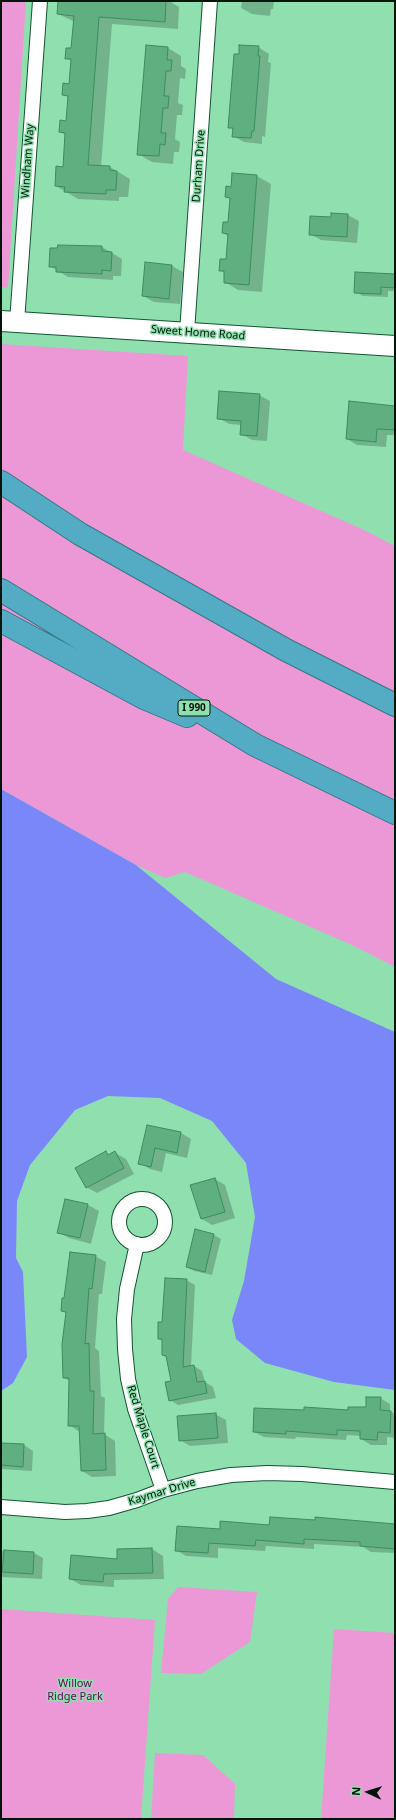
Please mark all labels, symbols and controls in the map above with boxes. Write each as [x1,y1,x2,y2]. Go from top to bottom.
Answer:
street label: Windham Way [19,123,37,199]
street label: Durham Drive [190,129,208,203]
street label: Sweet Home Road [150,323,246,343]
road number: I 990 [178,700,210,716]
street label: Red Maple Court [124,1384,162,1470]
street label: Kaymar Drive [127,1476,197,1508]
park label: Willow Ridge Park [47,1677,103,1703]
north arrow [348,1772,388,1812]
text: N [348,1786,363,1796]

